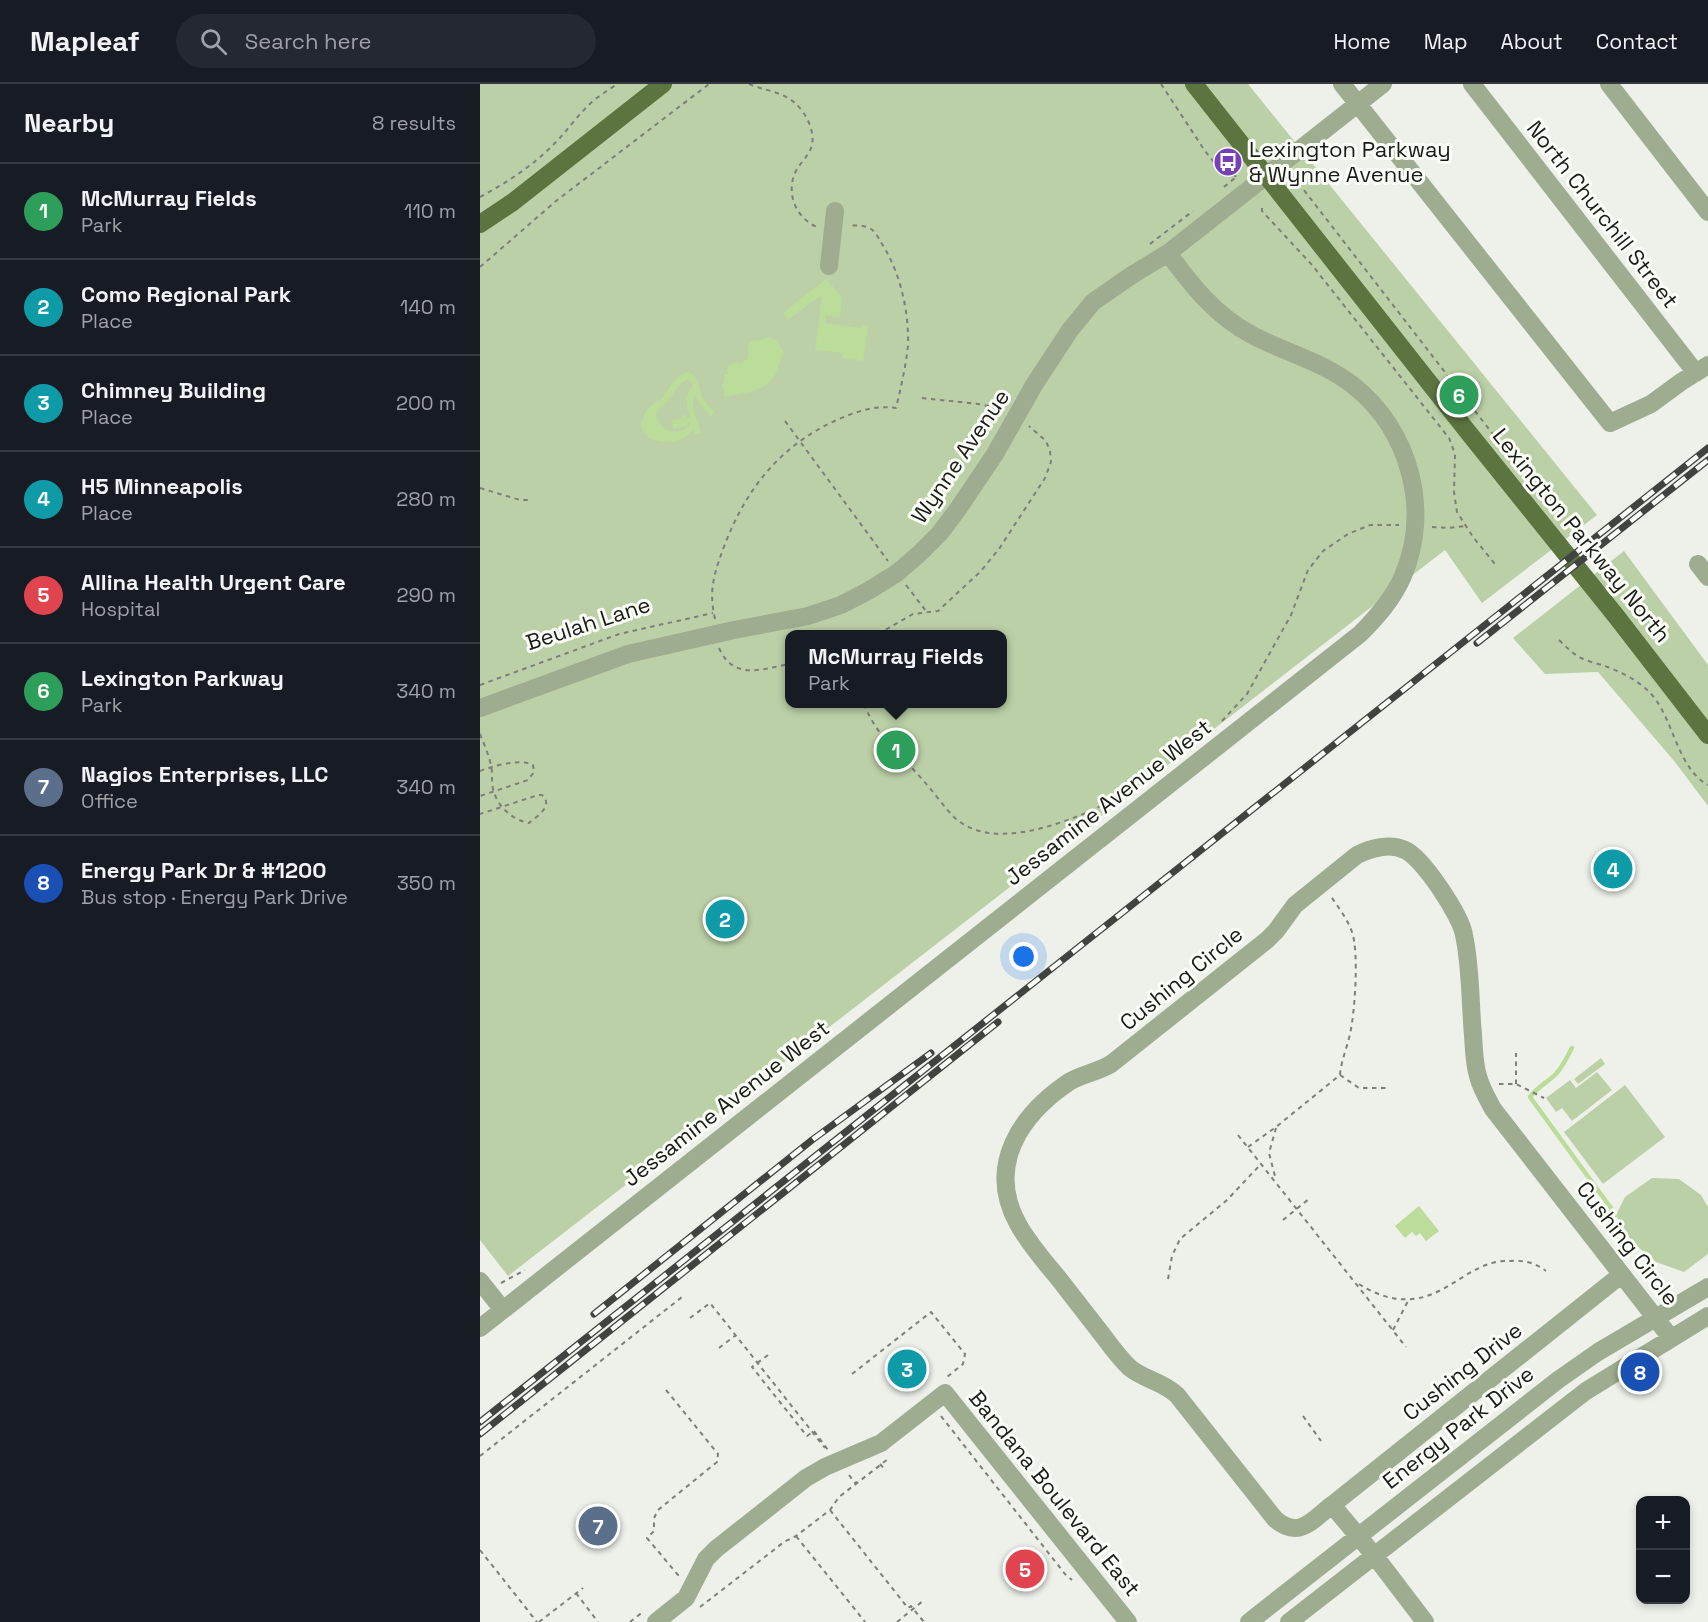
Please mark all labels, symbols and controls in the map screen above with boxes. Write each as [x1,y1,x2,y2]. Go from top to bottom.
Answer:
search box [176,14,596,68]
text: Mapleaf [30,23,140,59]
icon: search [197,25,230,58]
text: Search here [245,27,372,55]
text: Home [1333,28,1391,55]
text: Map [1424,28,1468,55]
text: About [1501,28,1563,55]
text: Contact [1596,28,1678,55]
text: Nearby [24,106,114,140]
text: 8 results [372,110,456,136]
street label: North Churchill Street [1521,115,1685,313]
place label: Lexington Parkway & Wynne Avenue [1249,135,1451,188]
bus stop icon: Lexington Parkway & Wynne Avenue [1212,146,1244,178]
text: McMurray Fields [81,184,257,212]
text: 1 [39,198,48,224]
text: 110 m [404,198,456,224]
text: Park [81,212,123,238]
text: Como Regional Park [81,280,291,308]
text: 2 [38,294,49,320]
text: 140 m [400,294,456,320]
text: Place [81,308,133,334]
pin: 6 [1440,372,1478,418]
text: Chimney Building [81,376,266,404]
street label: Wynne Avenue [905,384,1015,528]
text: 3 [37,390,50,416]
text: 200 m [396,390,456,416]
text: Place [81,404,133,430]
street label: Lexington Parkway North [1487,422,1677,648]
text: H5 Minneapolis [81,472,243,500]
text: 4 [37,486,50,512]
text: 280 m [396,486,456,512]
text: Place [81,500,133,526]
text: Allina Health Urgent Care [81,568,346,596]
text: 5 [38,582,50,608]
text: 290 m [397,582,456,608]
street label: Beulah Lane [522,590,654,656]
text: Hospital [81,596,160,622]
popup [785,630,1007,708]
text: McMurray Fields [808,642,984,670]
text: Lexington Parkway [81,664,284,692]
text: Park [808,670,850,696]
text: 6 [37,678,50,704]
text: 340 m [396,678,456,704]
text: Park [81,692,123,718]
street label: Jessamine Avenue West [999,713,1217,891]
pin: 1 [876,728,916,772]
text: Nagios Enterprises, LLC [81,760,328,788]
text: 7 [38,774,49,800]
text: 340 m [396,774,456,800]
text: Office [81,788,138,814]
pin: 4 [1594,846,1632,892]
text: Energy Park Dr & #1200 [81,856,326,884]
text: 8 [38,870,50,896]
text: 350 m [397,870,456,896]
text: Bus stop · Energy Park Drive [81,884,348,910]
pin: 2 [706,896,744,942]
street label: Cushing Circle [1114,920,1248,1036]
your location [1009,942,1038,971]
street label: Jessamine Avenue West [617,1014,835,1192]
street label: Cushing Circle [1571,1175,1685,1311]
street label: Cushing Drive [1397,1316,1527,1426]
pin: 3 [888,1346,926,1392]
pin: 8 [1620,1350,1660,1394]
street label: Energy Park Drive [1377,1359,1539,1495]
street label: Bandana Boulevard East [963,1384,1147,1602]
map controls [1636,1496,1690,1604]
button: + [1636,1496,1690,1550]
pin: 7 [578,1504,618,1548]
pin: 5 [1006,1546,1044,1592]
button: − [1636,1550,1690,1604]

